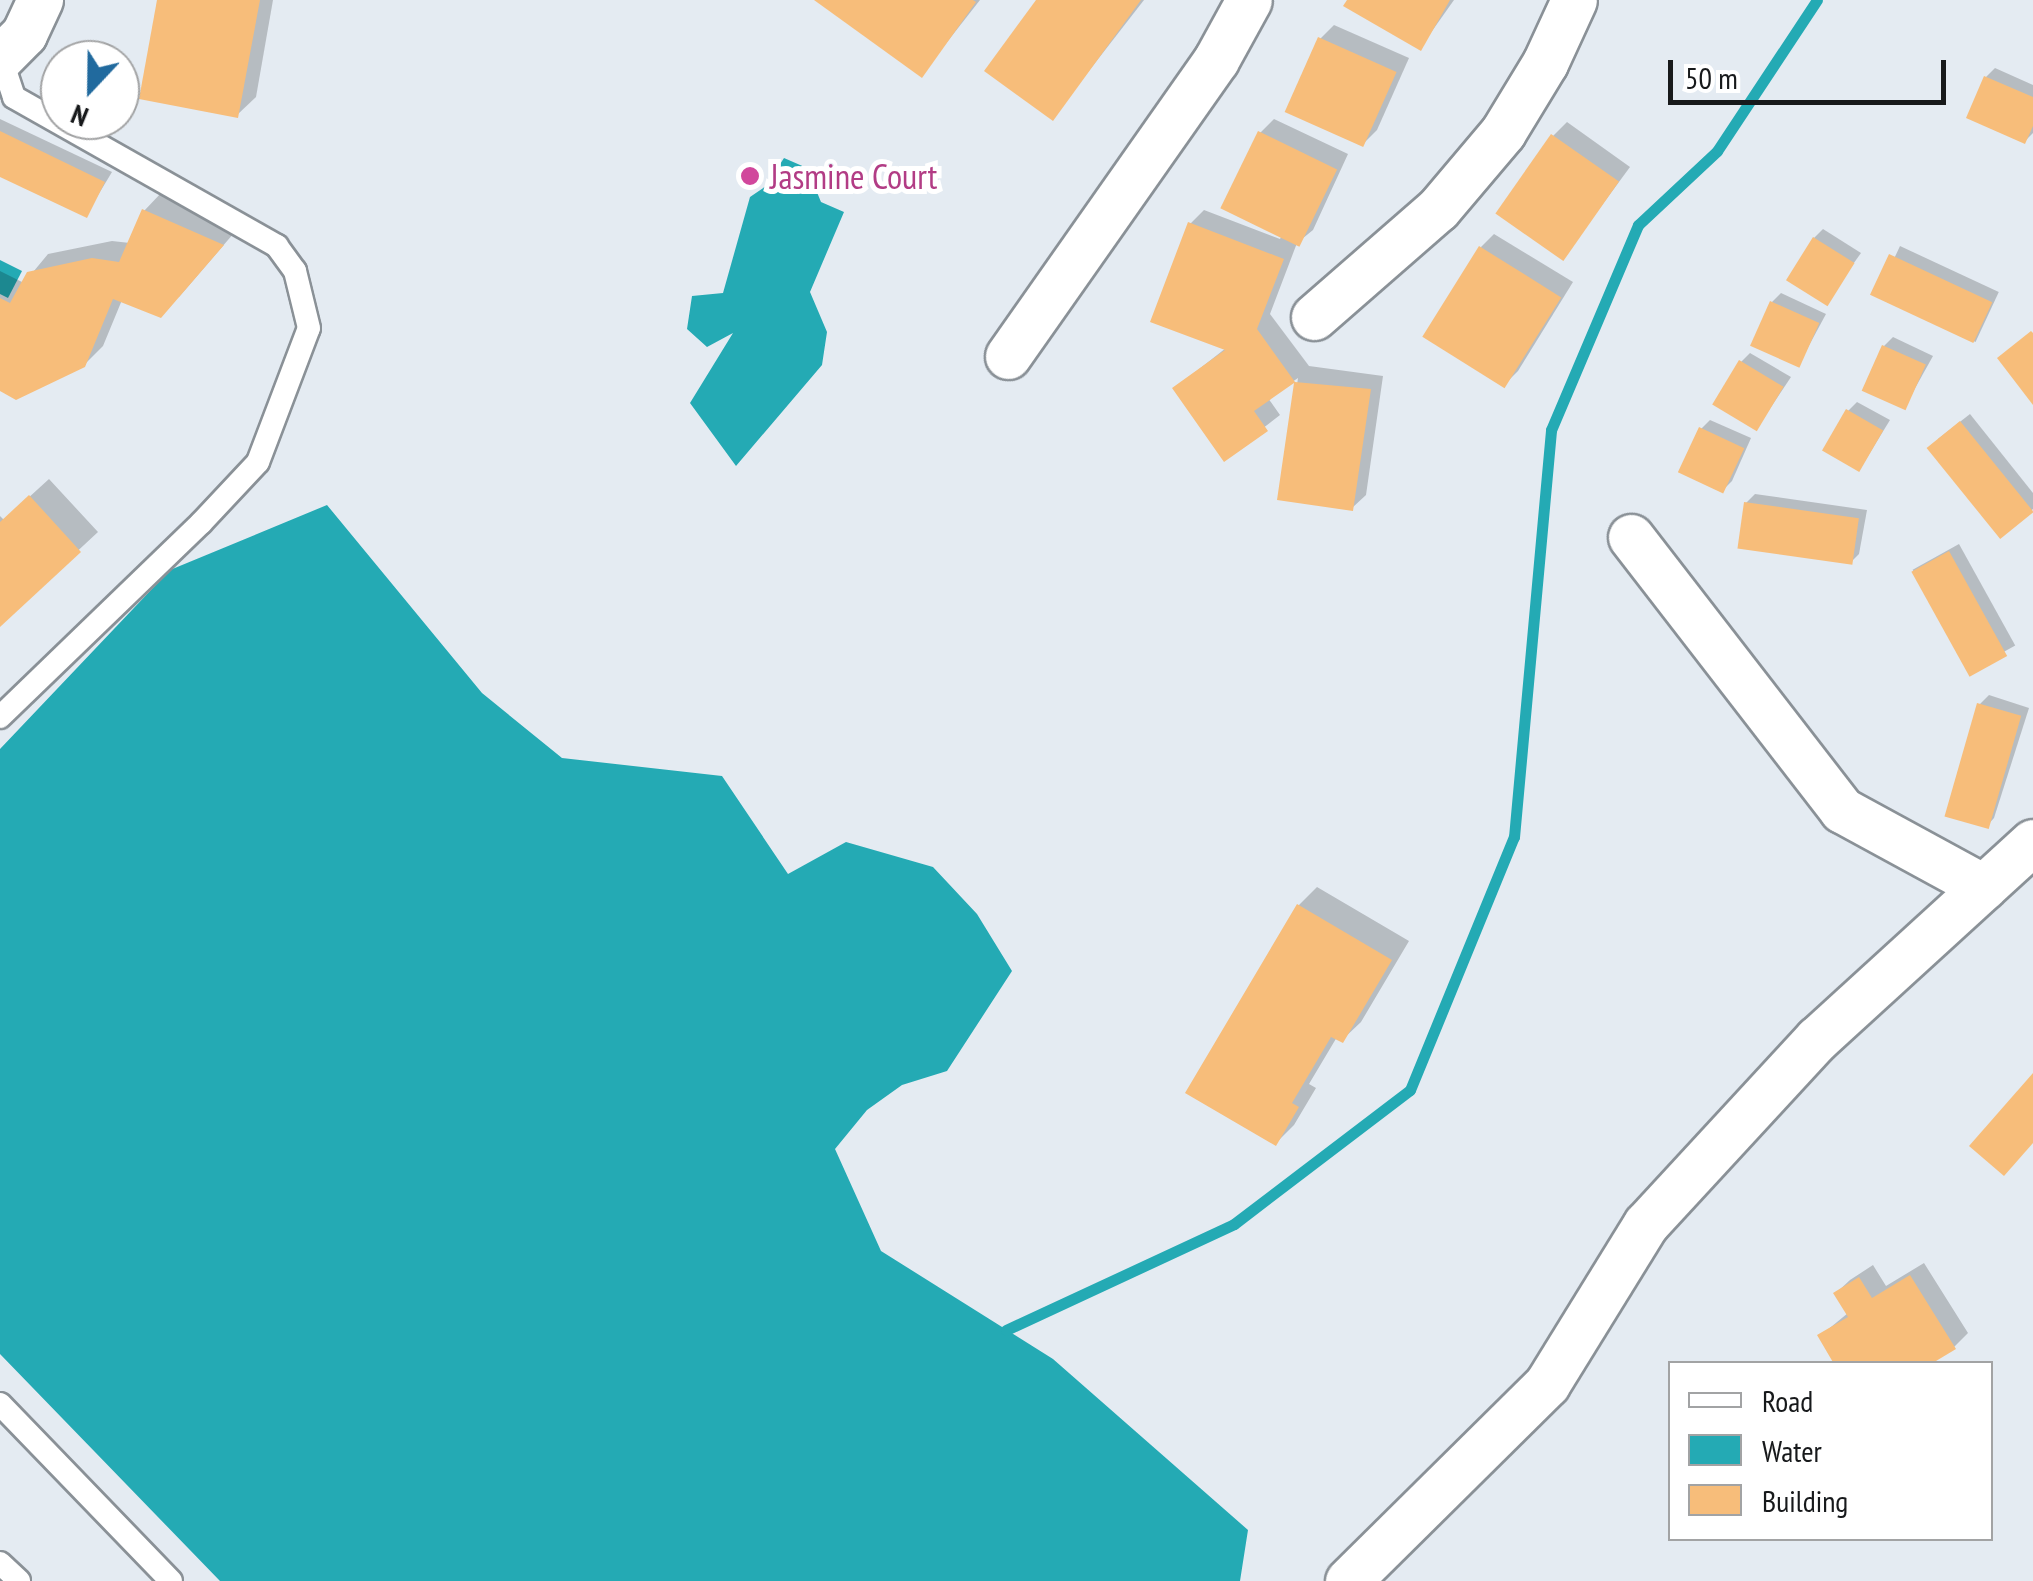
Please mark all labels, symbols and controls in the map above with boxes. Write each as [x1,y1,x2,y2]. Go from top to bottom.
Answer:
north arrow [40,40,140,140]
scale bar [1673,40,1950,102]
text: 50 m [1685,58,1738,97]
text: N [65,96,93,136]
place label: Jasmine Court [770,155,937,197]
marker: Jasmine Court [739,165,761,187]
legend [1668,1361,1993,1541]
text: Road [1762,1381,1813,1420]
text: Water [1762,1431,1822,1470]
text: Building [1762,1481,1848,1520]

